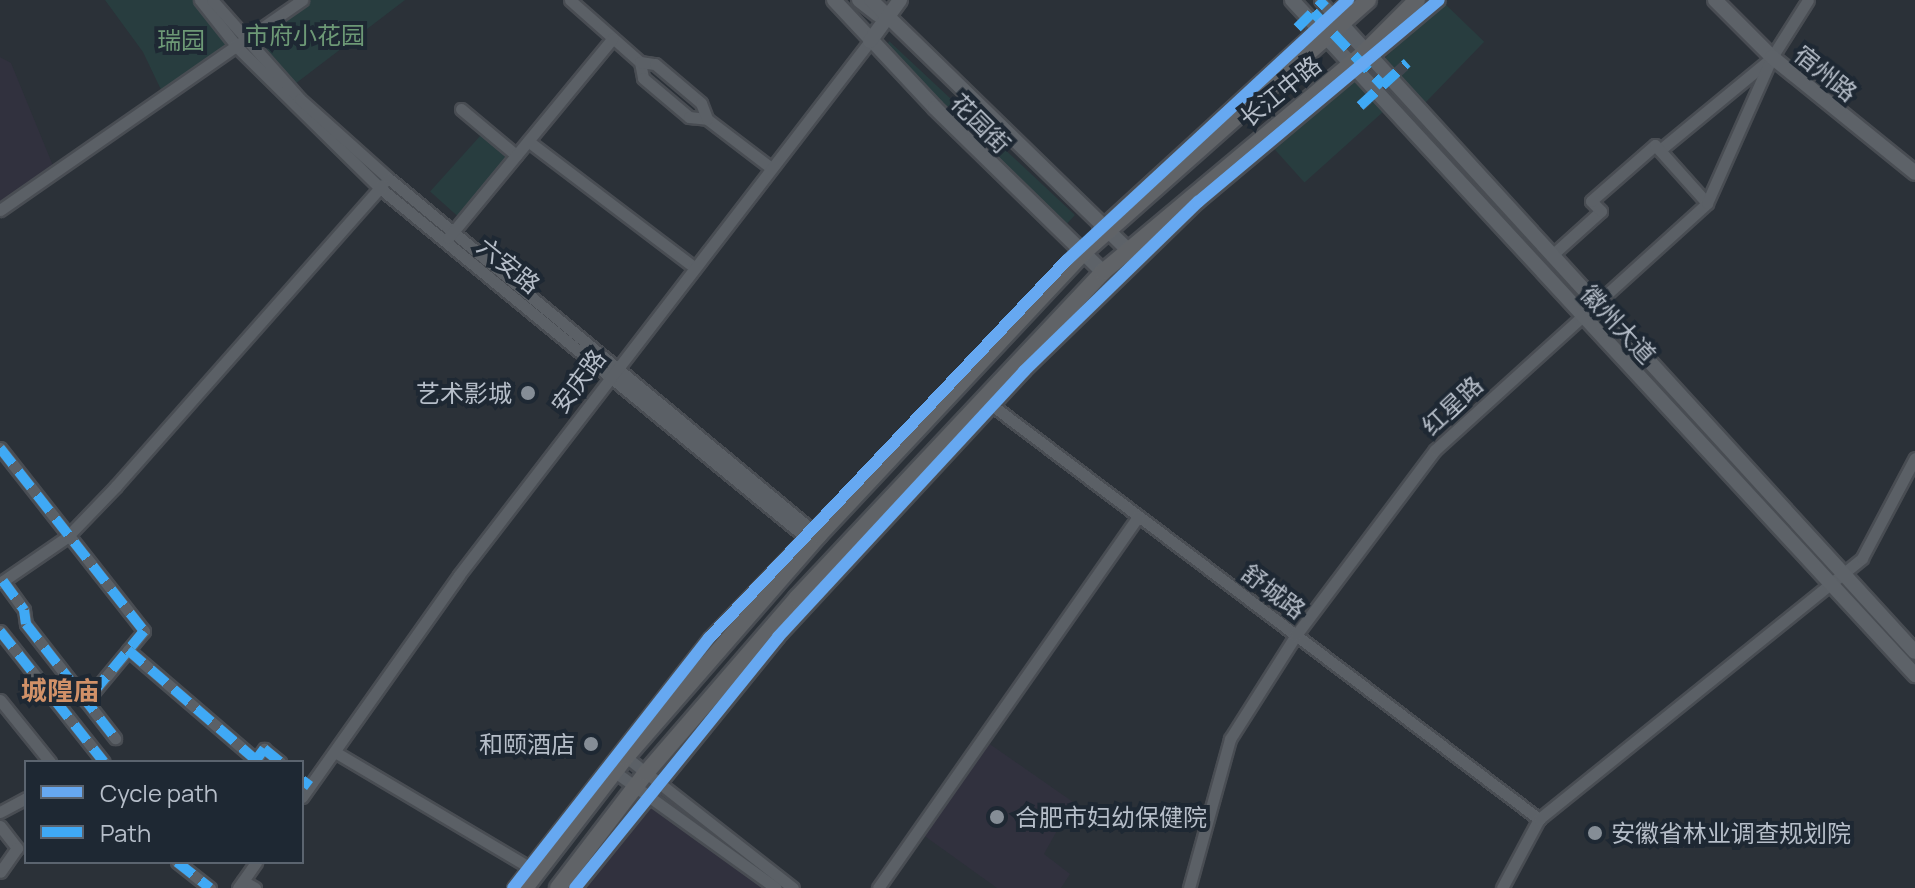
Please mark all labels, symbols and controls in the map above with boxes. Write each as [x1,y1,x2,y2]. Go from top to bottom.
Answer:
park label: 市府小花园 [245,21,365,49]
park label: 瑞园 [157,26,205,54]
street label: 宿州路 [1789,39,1863,107]
street label: 长江中路 [1234,50,1326,132]
street label: 花园街 [945,87,1017,159]
street label: 六安路 [472,231,546,299]
street label: 徽州大道 [1576,279,1662,369]
street label: 安庆路 [545,344,611,418]
street label: 红星路 [1416,370,1488,440]
place label: 艺术影城 [416,379,512,407]
marker: 艺术影城 [519,384,537,402]
street label: 舒城路 [1237,558,1311,624]
district label: 城隍庙 [21,675,99,707]
place label: 和颐酒店 [479,730,575,758]
marker: 和颐酒店 [582,735,600,753]
legend [24,760,304,864]
text: Cycle path [100,776,218,809]
place label: 合肥市妇幼保健院 [1015,803,1207,831]
marker: 合肥市妇幼保健院 [986,806,1008,828]
text: Path [100,816,151,849]
place label: 安徽省林业调查规划院 [1611,819,1851,847]
marker: 安徽省林业调查规划院 [1586,824,1604,842]

